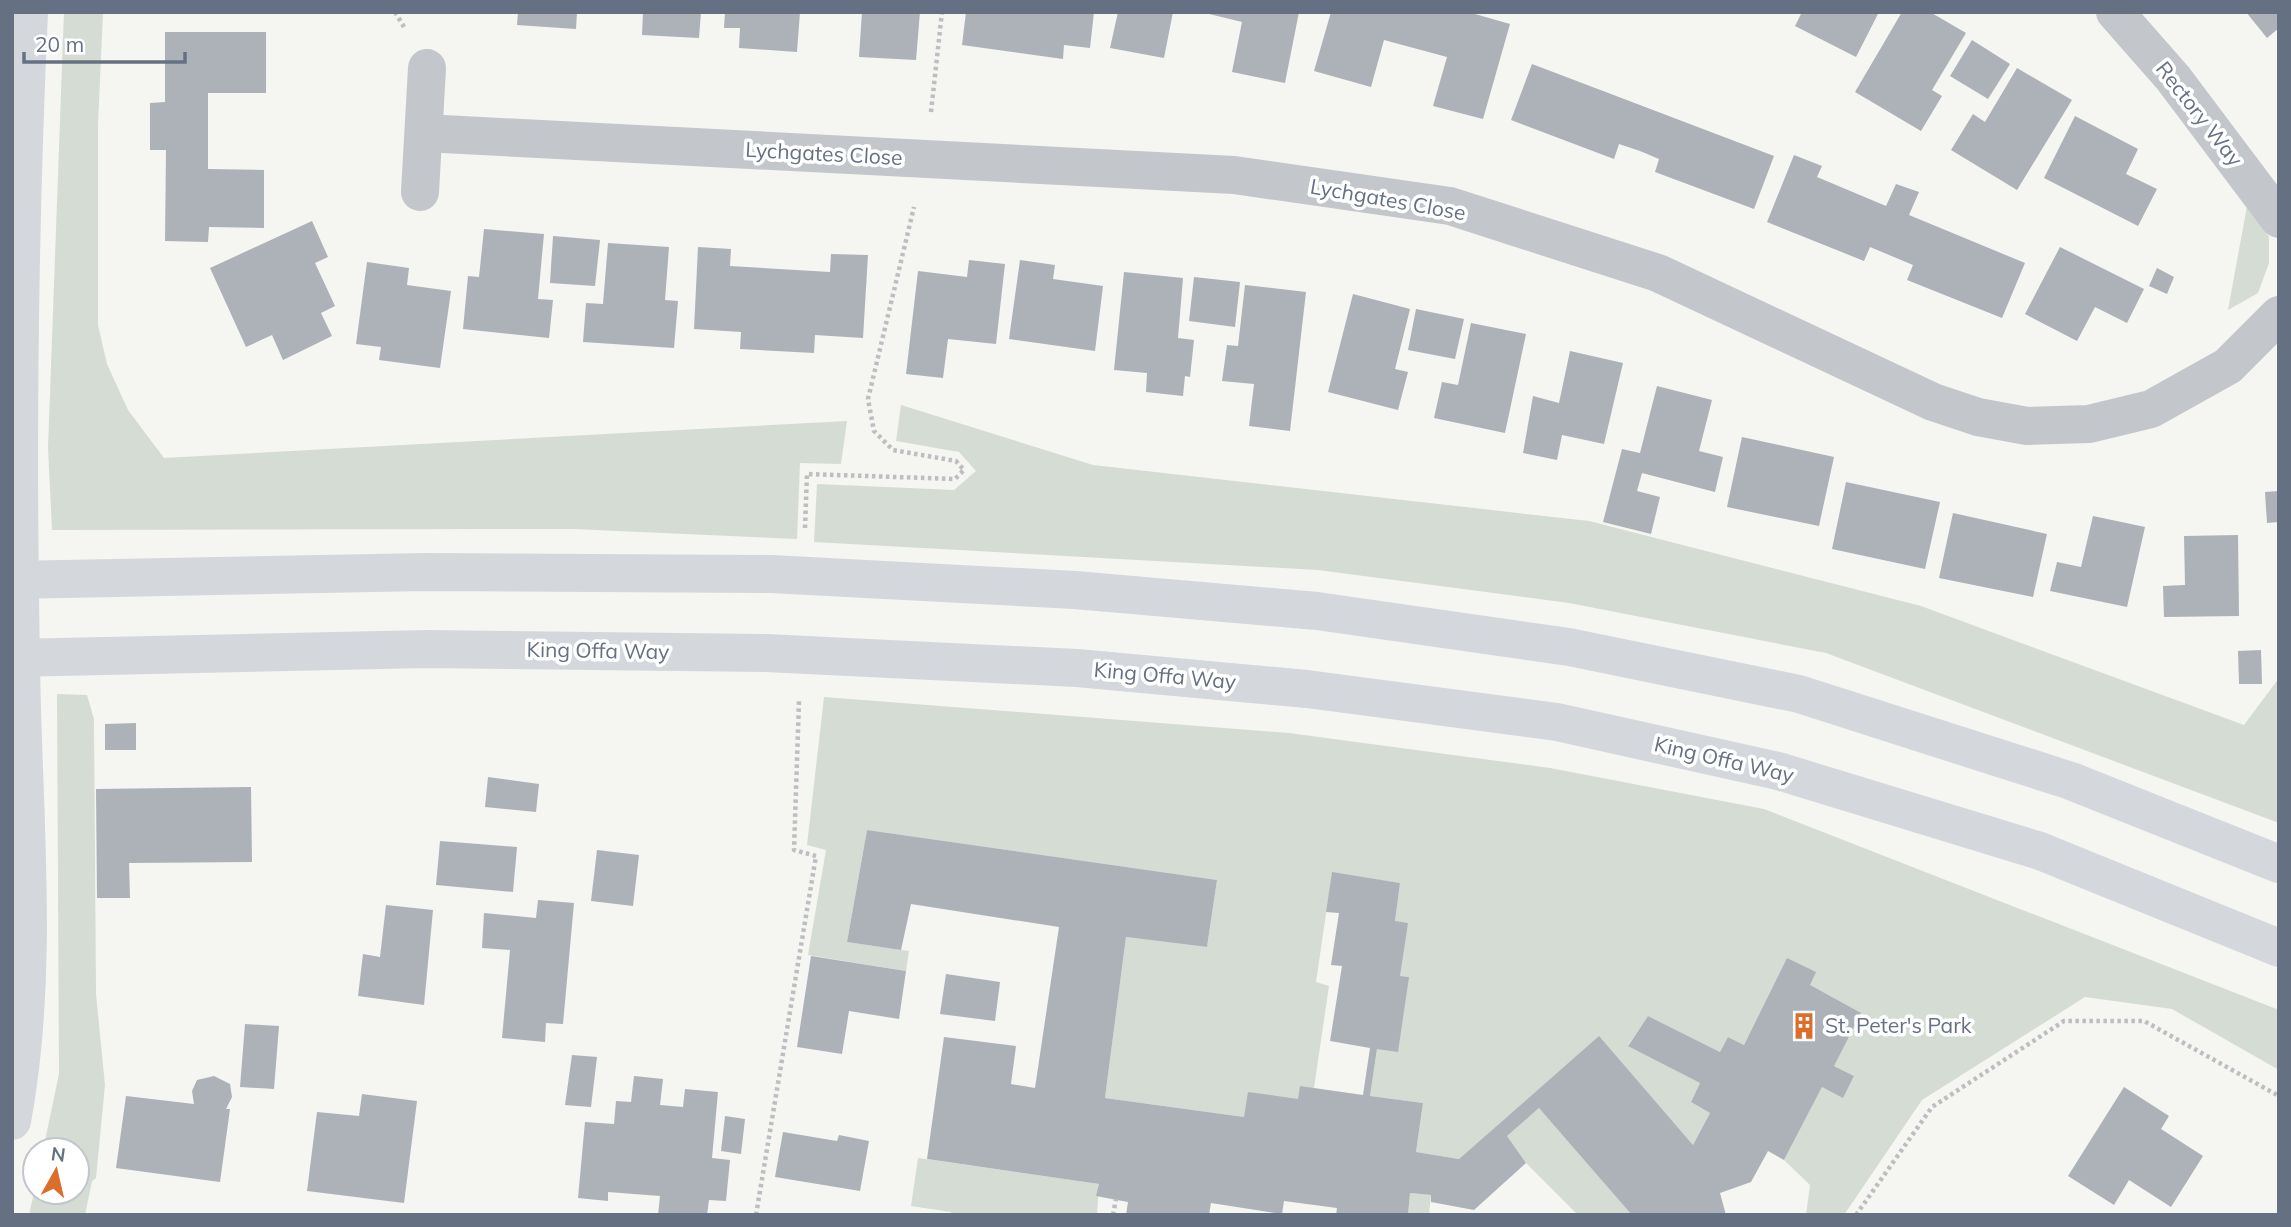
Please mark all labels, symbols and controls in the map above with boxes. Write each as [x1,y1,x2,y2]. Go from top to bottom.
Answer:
scale bar [24,21,186,65]
text: 20 m [35,31,84,57]
street label: Rectory Way [2151,56,2249,171]
street label: Lychgates Close [745,136,903,170]
street label: Lychgates Close [1308,173,1468,225]
street label: King Offa Way [526,636,670,664]
street label: King Offa Way [1093,656,1237,694]
street label: King Offa Way [1652,730,1797,788]
building icon: St. Peter's Park [1789,1011,1819,1041]
place label: St. Peter's Park [1825,1012,1972,1038]
north arrow [21,1136,91,1206]
text: N [50,1141,67,1167]

